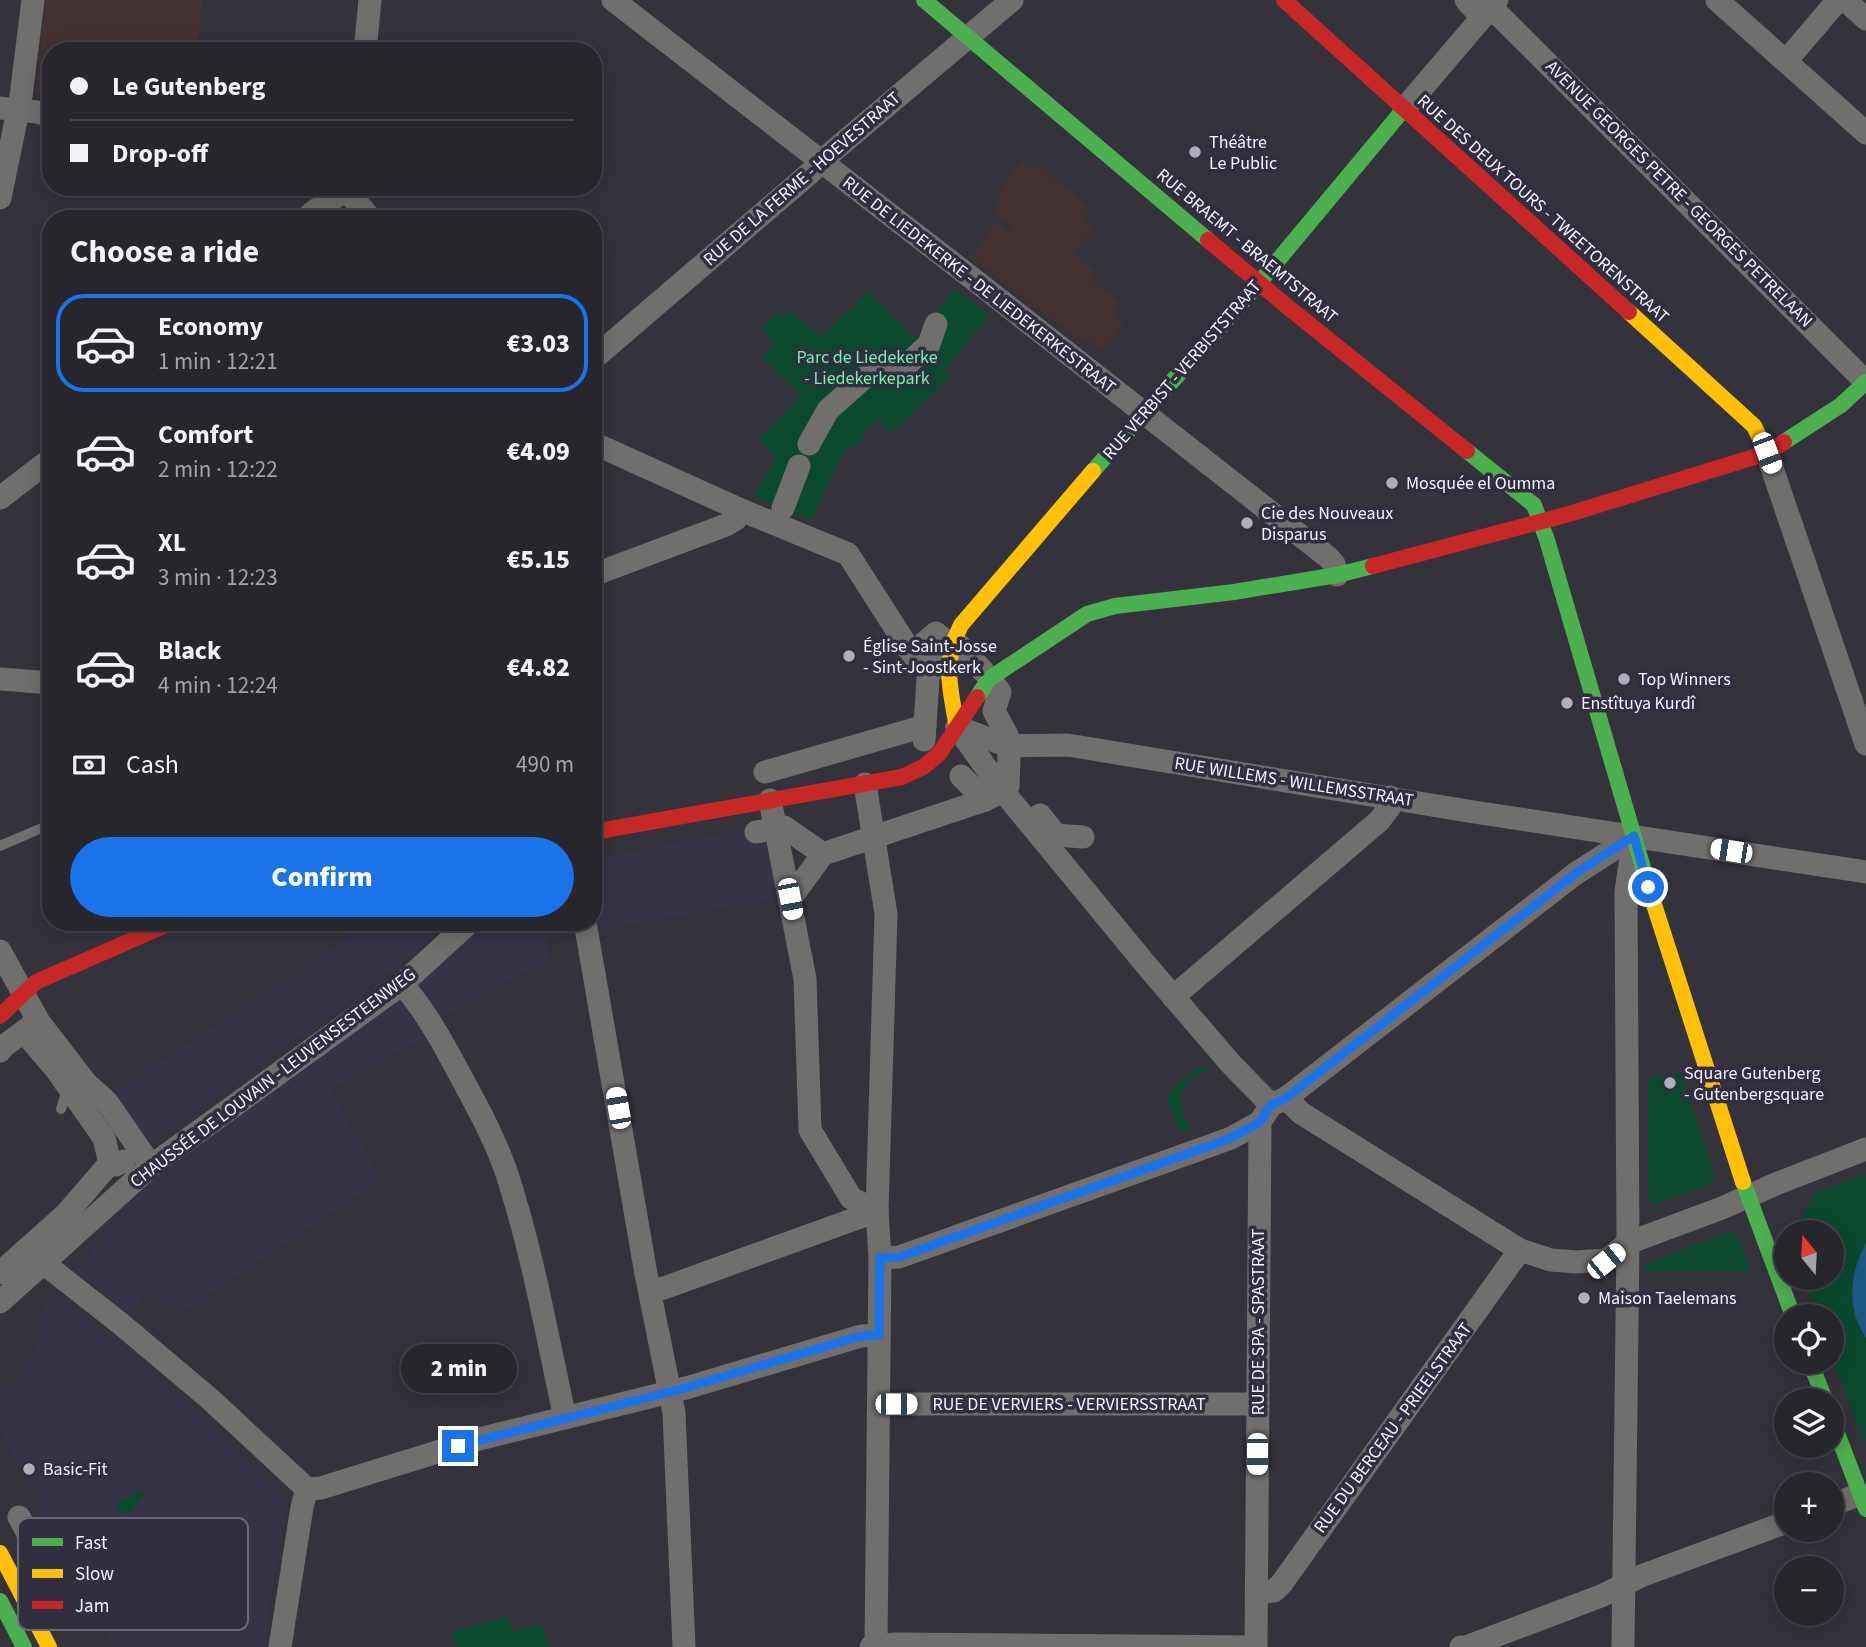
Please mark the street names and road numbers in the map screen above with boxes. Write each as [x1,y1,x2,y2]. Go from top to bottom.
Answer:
street label: AVENUE GEORGES PETRE - GEORGES PETRELAAN [1540,55,1818,333]
street label: RUE DE LA FERME - HOEVESTRAAT [698,86,906,272]
street label: RUE DES DEUX TOURS - TWEETORENSTRAAT [1412,89,1675,329]
street label: RUE BRAEMT - BRAEMTSTRAAT [1151,163,1343,330]
street label: RUE DE LIEDEKERKE - DE LIEDEKERKESTRAAT [837,170,1121,400]
street label: RUE VERBIST - VERBISTSTRAAT [1097,275,1267,465]
street label: RUE WILLEMS - WILLEMSSTRAAT [1173,751,1416,813]
street label: CHAUSSÉE DE LOUVAIN - LEUVENSESTEENWEG [125,962,421,1194]
street label: RUE DE SPA - SPASTRAAT [1246,1228,1271,1415]
street label: RUE DU BERCEAU - PRIEELSTRAAT [1308,1317,1478,1538]
street label: RUE DE VERVIERS - VERVIERSSTRAAT [932,1392,1206,1417]

